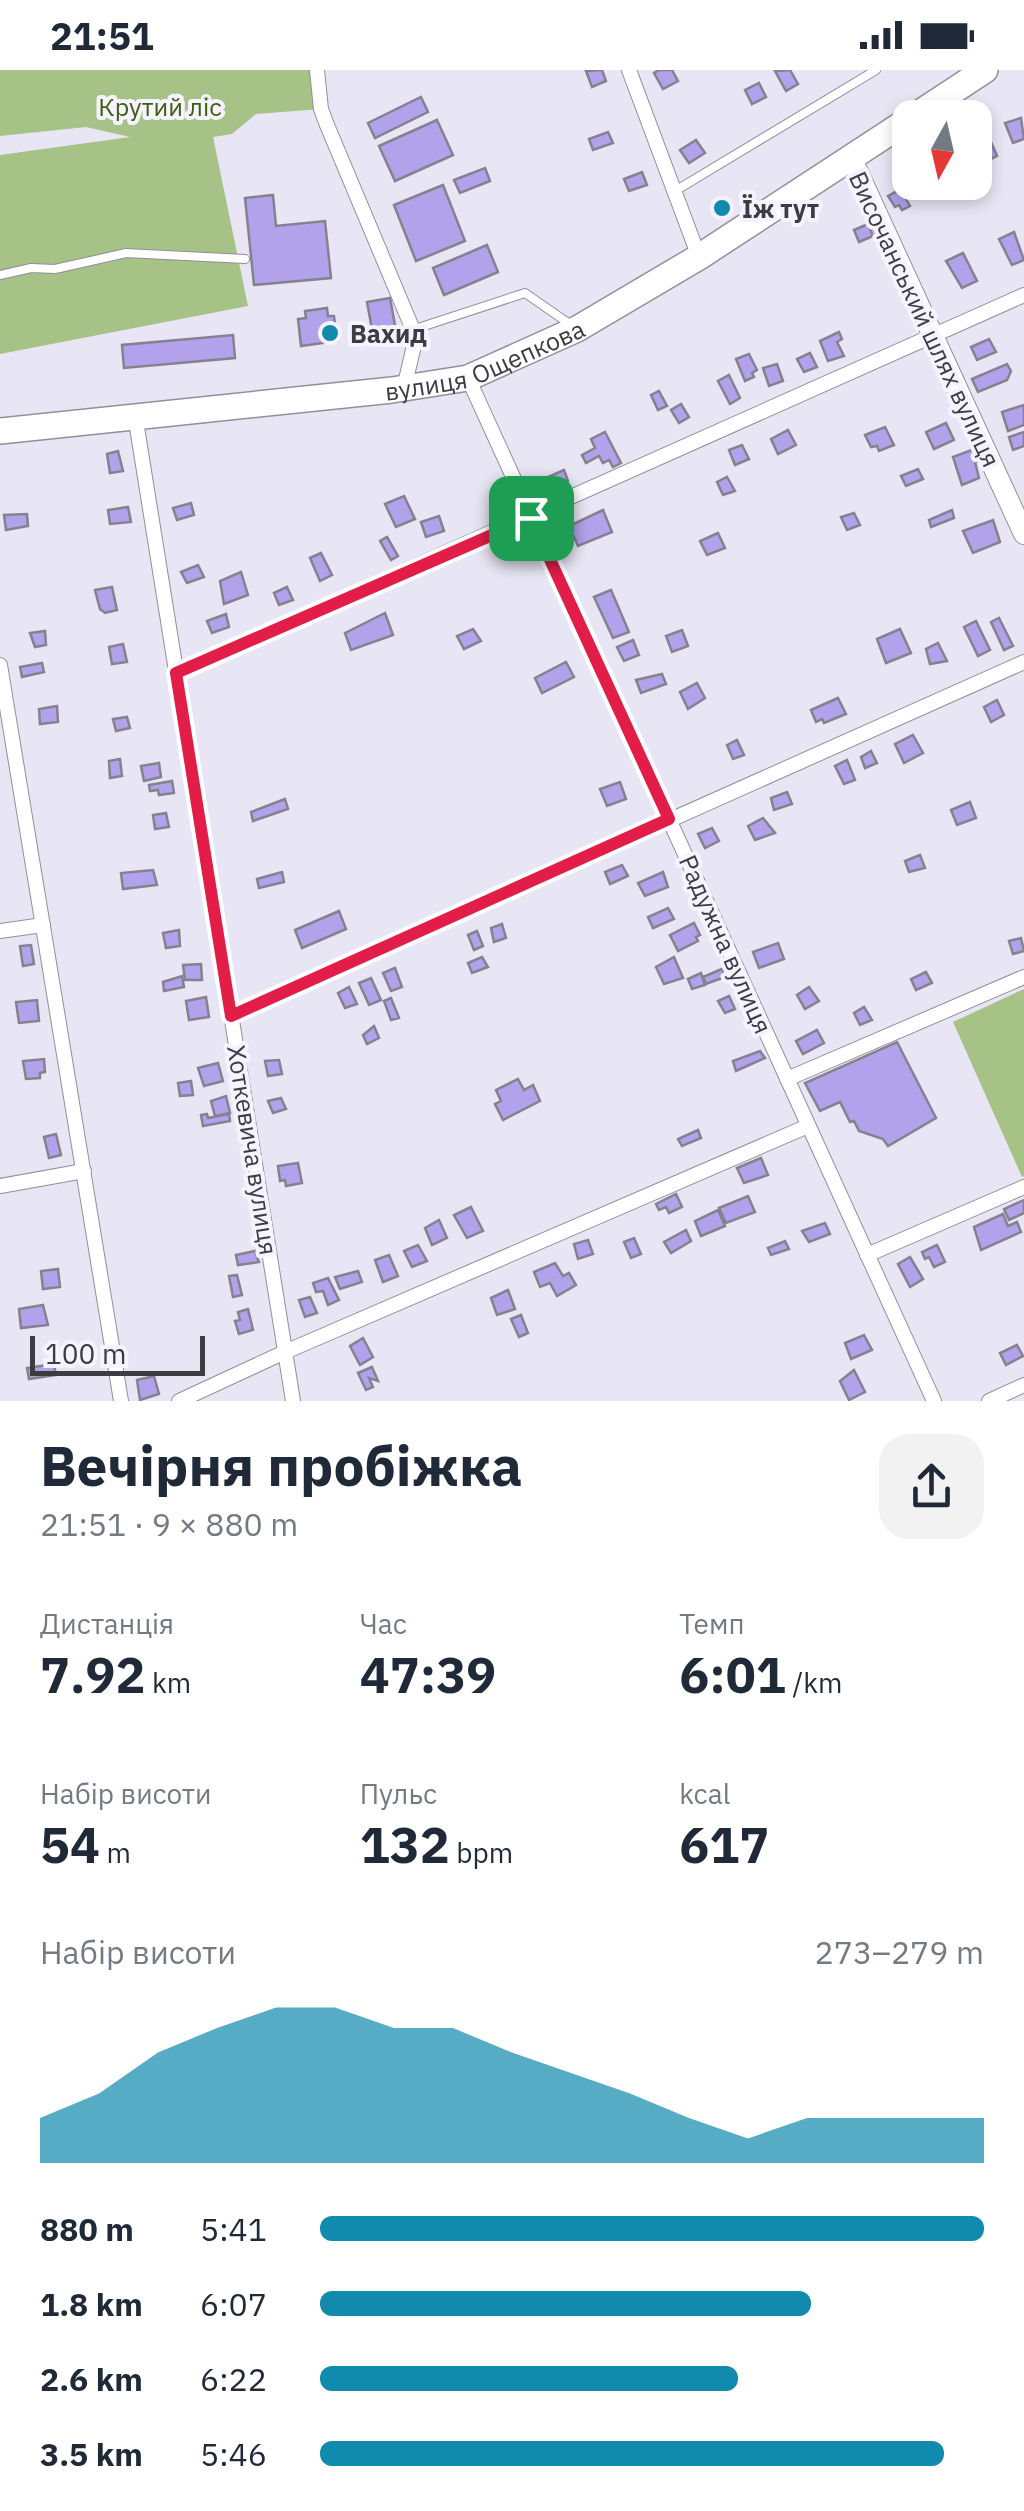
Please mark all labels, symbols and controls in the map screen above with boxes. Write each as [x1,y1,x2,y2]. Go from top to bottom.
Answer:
text: 21:51 [50,11,154,60]
park label: Крутий ліс [98,90,222,123]
north arrow [892,100,992,200]
map controls [892,100,992,200]
street label: Височанський шлях вулиця [842,166,1008,472]
place label: Їж тут [742,192,819,225]
marker: Їж тут [711,197,733,219]
street label: вулиця Ощепкова [383,311,590,407]
place label: Вахид [350,317,427,350]
marker: Вахид [319,322,341,344]
pin [489,476,574,561]
icon: arrive [504,491,559,546]
street label: Радужна вулиця [672,849,780,1039]
street label: Хоткевича вулиця [220,1043,286,1257]
scale bar [30,1331,205,1376]
text: 100 m [45,1335,126,1372]
text: Вечірня пробіжка [40,1430,522,1501]
button: share [879,1434,984,1539]
text: 21:51 · 9 × 880 m [40,1503,298,1545]
text: Дистанція [40,1605,174,1642]
text: Час [360,1605,407,1642]
text: Темп [679,1605,744,1642]
text: 7.92 [40,1642,146,1707]
text: 47:39 [360,1642,496,1707]
text: 6:01 [679,1642,786,1707]
text: km [146,1664,191,1701]
text: /km [786,1664,842,1701]
text: Набір висоти [40,1775,212,1812]
text: Пульс [360,1775,437,1812]
text: kcal [679,1775,730,1812]
text: 54 [40,1812,100,1877]
text: 132 [360,1812,450,1877]
text: 617 [679,1812,769,1877]
text: m [100,1834,131,1871]
text: bpm [450,1834,513,1871]
text: Набір висоти [40,1931,236,1973]
text: 273–279 m [814,1931,984,1973]
text: 880 m [40,2208,134,2250]
text: 5:41 [200,2208,267,2250]
text: 1.8 km [40,2283,143,2325]
text: 6:07 [200,2283,267,2325]
text: 2.6 km [40,2358,143,2400]
text: 6:22 [200,2358,267,2400]
text: 3.5 km [40,2433,143,2475]
text: 5:46 [200,2433,267,2475]

